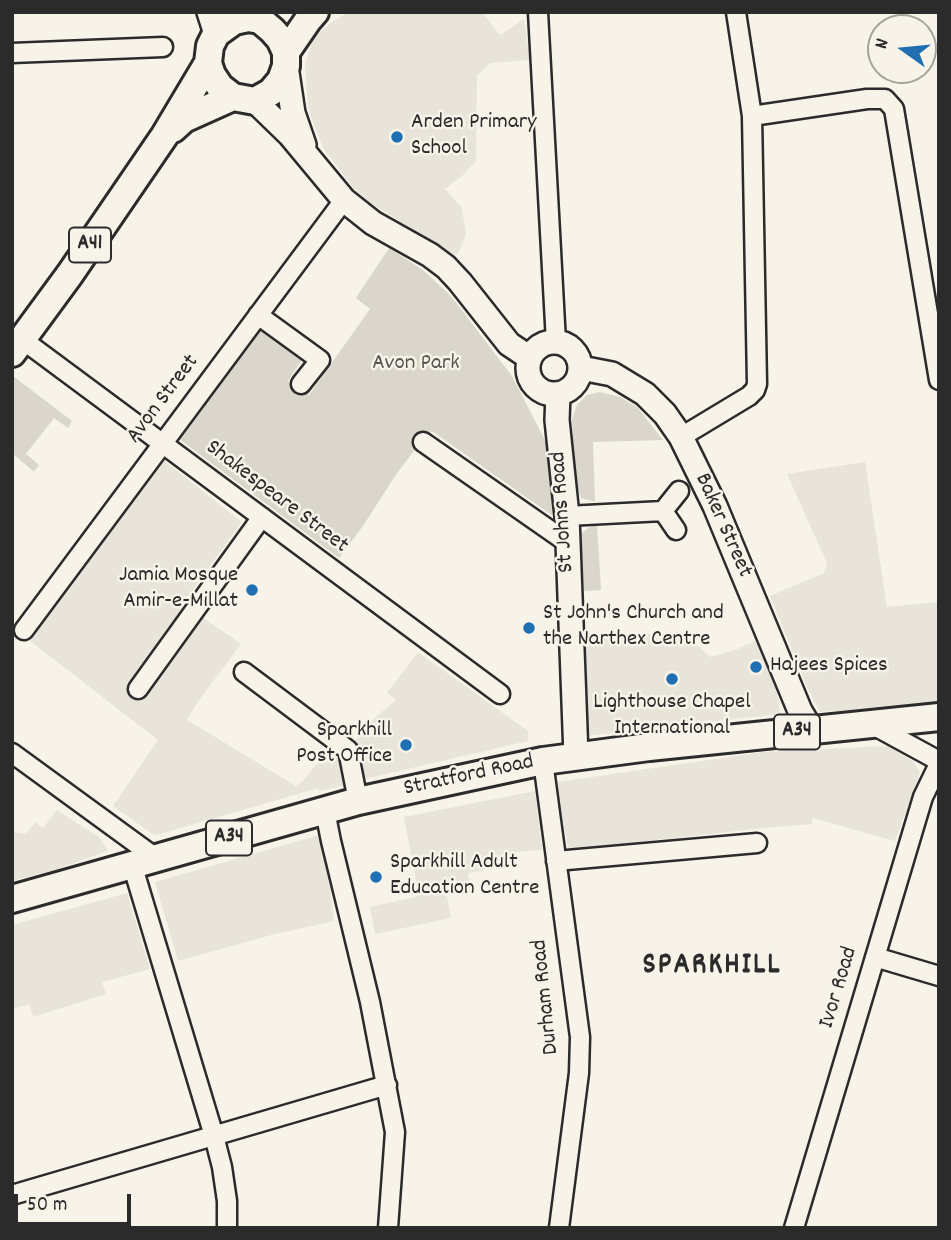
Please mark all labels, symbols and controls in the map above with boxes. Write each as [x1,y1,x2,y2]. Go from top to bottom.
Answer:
north arrow [867,14,937,84]
text: N [869,36,897,52]
place label: Arden Primary School [411,110,537,164]
marker: Arden Primary School [389,129,405,145]
road number: A41 [69,228,111,262]
street label: Avon Street [122,350,206,450]
park label: Avon Park [372,351,460,379]
street label: Shakespeare Street [199,435,353,561]
street label: St Johns Road [546,450,582,574]
street label: Baker Street [687,470,757,582]
place label: Jamia Mosque Amir-e-Millat [119,563,238,617]
marker: Jamia Mosque Amir-e-Millat [244,582,260,598]
place label: St John's Church and the Narthex Centre [543,601,724,655]
marker: St John's Church and the Narthex Centre [521,620,537,636]
place label: Hajees Spices [770,653,888,681]
marker: Hajees Spices [748,659,764,675]
marker: Lighthouse Chapel International [664,671,680,687]
place label: Lighthouse Chapel International [593,690,751,744]
road number: A34 [774,714,820,750]
place label: Sparkhill Post Office [296,718,392,772]
marker: Sparkhill Post Office [398,737,414,753]
street label: Stratford Road [401,750,537,804]
road number: A34 [206,820,252,856]
place label: Sparkhill Adult Education Centre [390,850,539,904]
marker: Sparkhill Adult Education Centre [368,869,384,885]
street label: Durham Road [527,938,567,1056]
street label: Ivor Road [815,944,865,1032]
district label: SPARKHILL [644,950,780,986]
scale bar [18,1180,135,1224]
text: 50 m [27,1191,67,1221]

